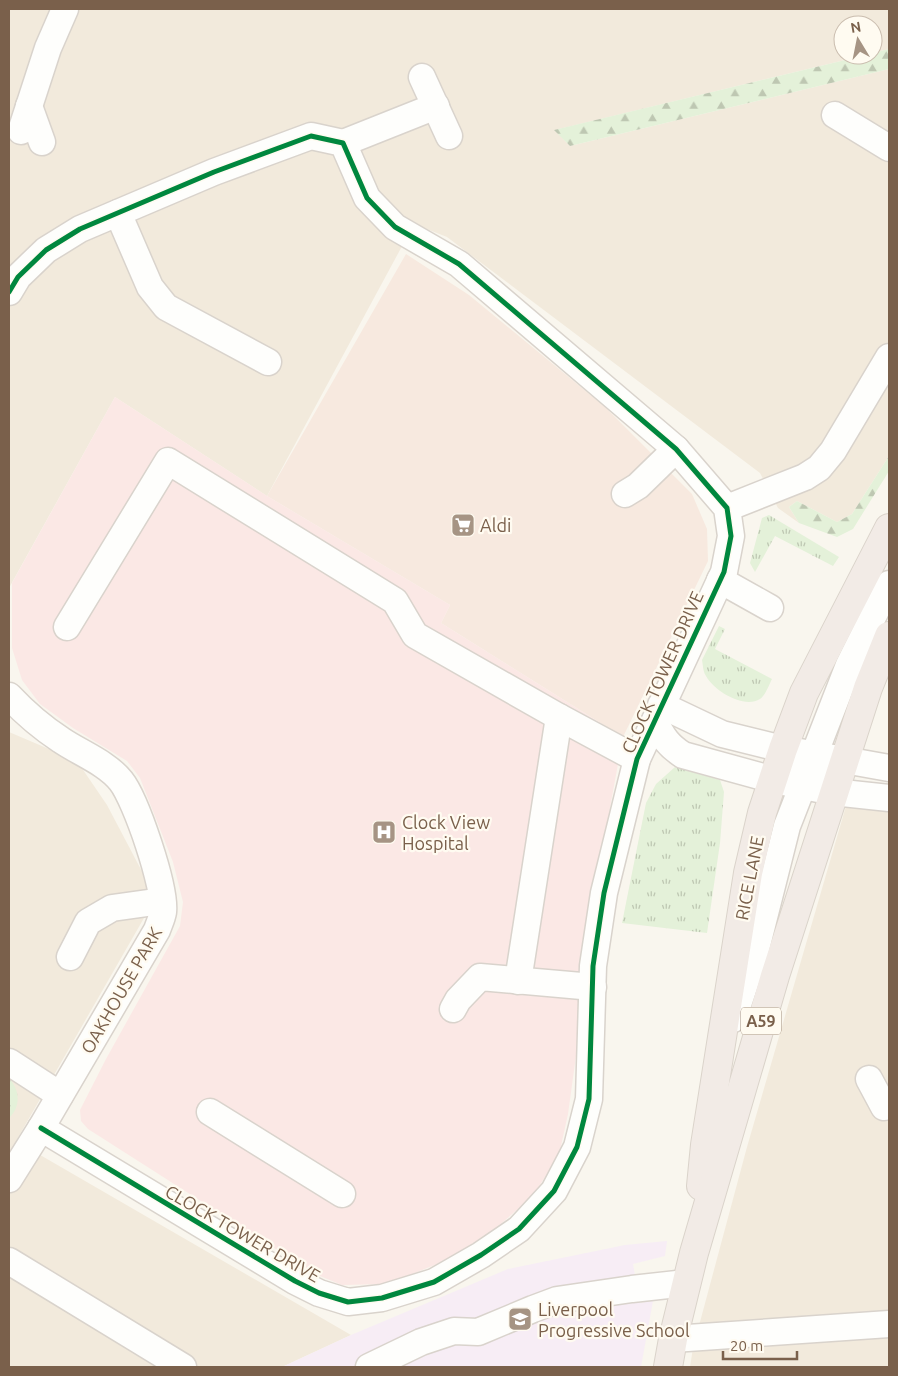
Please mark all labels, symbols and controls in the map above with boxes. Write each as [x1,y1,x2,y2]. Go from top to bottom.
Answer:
north arrow [833,15,883,65]
text: N [849,18,862,36]
supermarket icon: Aldi [450,512,476,538]
place label: Aldi [480,515,511,535]
street label: CLOCK TOWER DRIVE [617,588,707,756]
place label: Clock View Hospital [402,812,490,853]
hospital icon: Clock View Hospital [371,819,397,845]
street label: RICE LANE [731,834,767,922]
street label: OAKHOUSE PARK [77,923,165,1057]
road number: A59 [741,1008,781,1034]
street label: CLOCK TOWER DRIVE [162,1180,324,1286]
place label: Liverpool Progressive School [538,1299,690,1340]
school or university icon: Liverpool Progressive School [507,1306,533,1332]
scale bar [723,1328,797,1360]
text: 20 m [730,1337,763,1354]

